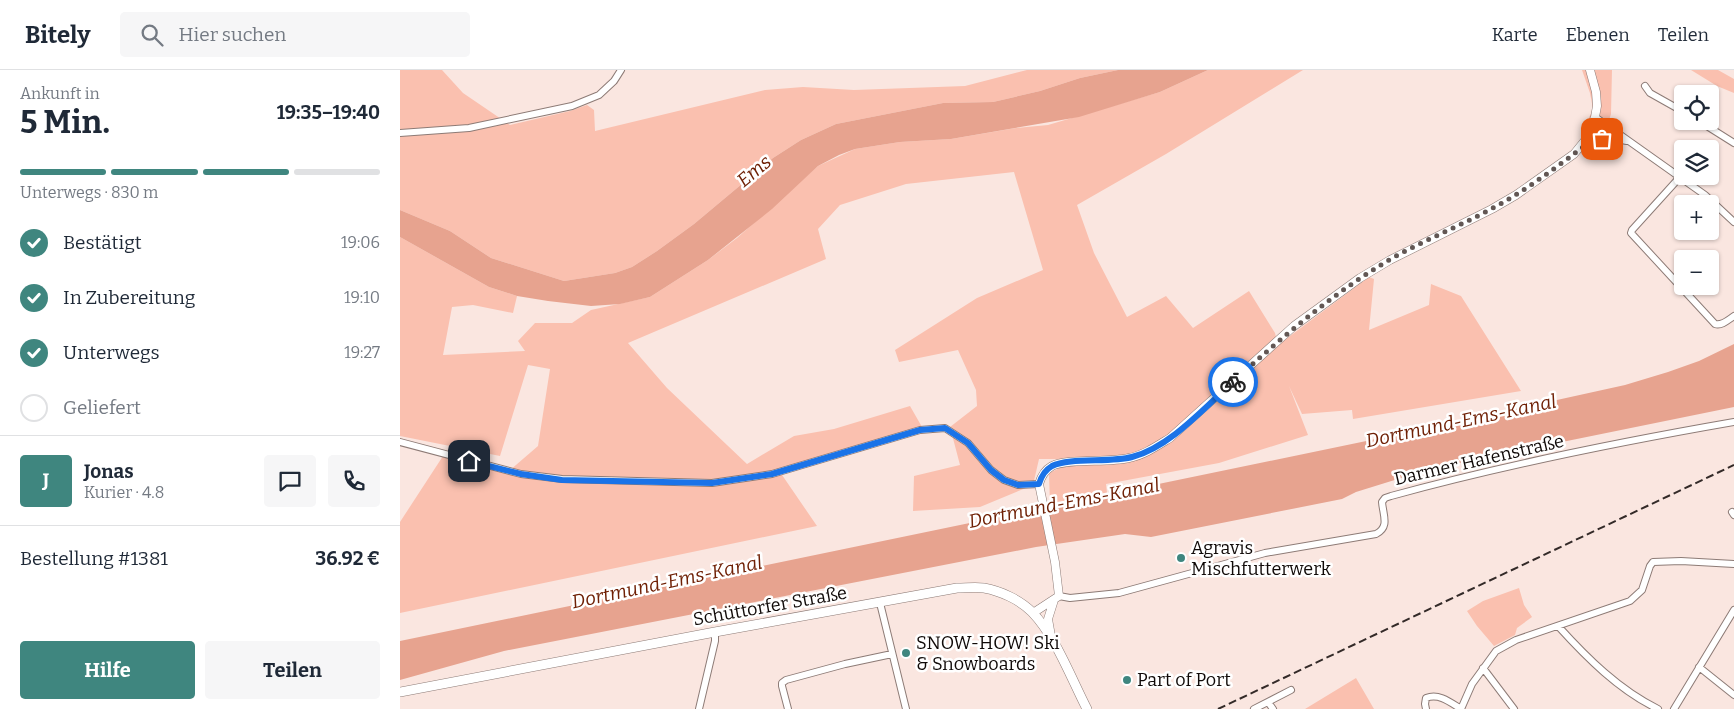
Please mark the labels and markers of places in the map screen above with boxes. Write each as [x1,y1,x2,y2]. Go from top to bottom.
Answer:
pin [1581,118,1623,160]
pin [448,440,490,482]
place label: Agravis Mischfutterwerk [1191,537,1332,580]
marker: Agravis Mischfutterwerk [1175,552,1187,564]
place label: SNOW-HOW! Ski & Snowboards [916,632,1060,675]
marker: SNOW-HOW! Ski & Snowboards [900,647,912,659]
place label: Part of Port [1137,669,1231,691]
marker: Part of Port [1121,674,1133,686]

